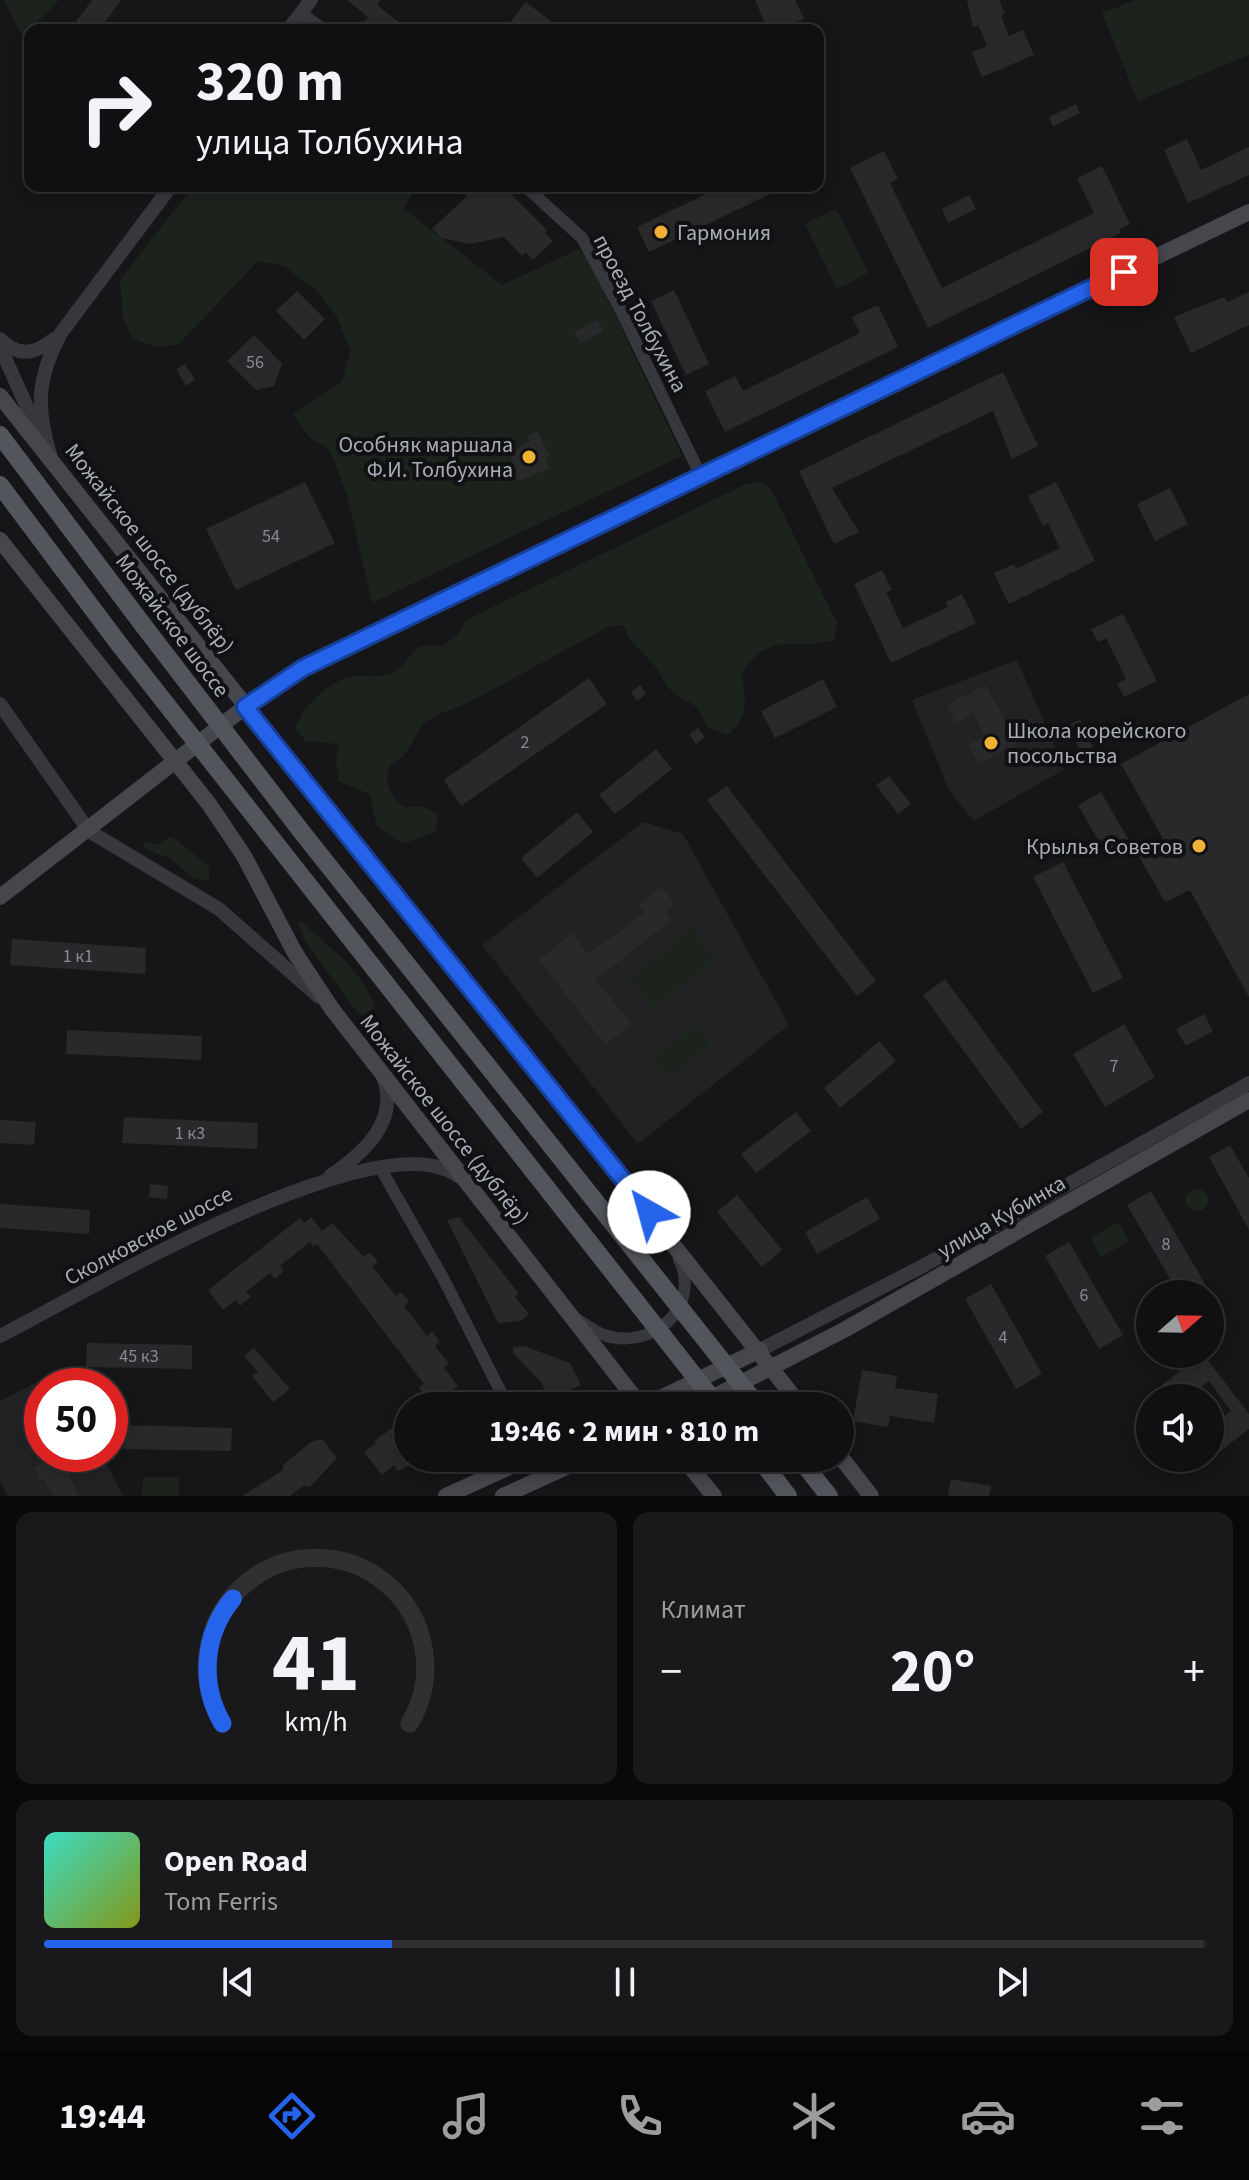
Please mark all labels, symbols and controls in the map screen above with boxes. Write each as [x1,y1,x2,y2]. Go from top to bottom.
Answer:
text: 320 m [196,43,344,122]
icon: right [64,56,168,160]
text: улица Толбухина [196,117,464,168]
place label: Гармония [677,217,771,249]
marker: Гармония [652,223,670,241]
street label: проезд Толбухина [585,229,695,398]
pin [1090,238,1158,306]
icon: arrive [1102,250,1146,294]
house number: 56 [246,350,264,375]
place label: Особняк маршала Ф.И. Толбухина [338,429,513,486]
street label: Можайское шоссе (дублёр) [60,438,240,658]
marker: Особняк маршала Ф.И. Толбухина [520,448,538,466]
house number: 54 [262,524,280,549]
street label: Можайское шоссе [111,548,235,702]
place label: Школа корейского посольства [1007,715,1186,772]
house number: 2 [521,730,530,755]
marker: Школа корейского посольства [982,734,1000,752]
place label: Крылья Советов [1026,831,1183,863]
marker: Крылья Советов [1190,837,1208,855]
house number: 1 к1 [63,944,93,969]
street label: Можайское шоссе (дублёр) [352,1008,537,1232]
house number: 7 [1110,1054,1119,1079]
house number: 1 к3 [175,1121,205,1146]
street label: улица Кубинка [931,1167,1072,1267]
position arrow [607,1170,691,1254]
street label: Сколковское шоссе [59,1178,238,1294]
house number: 8 [1162,1232,1171,1257]
north arrow [1136,1280,1224,1368]
map controls [1136,1280,1224,1472]
house number: 6 [1080,1283,1089,1308]
house number: 4 [999,1325,1008,1350]
house number: 45 к3 [119,1344,159,1369]
speed limit sign: 50 [24,1368,128,1472]
button: sound [1136,1384,1224,1472]
text: 19:46 · 2 мин · 810 m [489,1410,759,1453]
text: Климат [661,1591,746,1628]
text: 41 [272,1605,360,1723]
text: 20° [890,1630,975,1715]
text: − [661,1641,682,1704]
text: + [1183,1641,1205,1704]
text: km/h [285,1702,348,1742]
text: Open Road [164,1840,308,1883]
text: Tom Ferris [164,1883,278,1920]
icon: previous [216,1960,260,2004]
icon: pause [603,1960,647,2004]
icon: next [990,1960,1034,2004]
icon: directions [264,2088,320,2144]
icon: music [438,2088,494,2144]
icon: phone [612,2088,668,2144]
icon: climate [786,2088,842,2144]
icon: car [960,2088,1016,2144]
icon: filters [1134,2088,1190,2144]
text: 19:44 [59,2091,146,2142]

